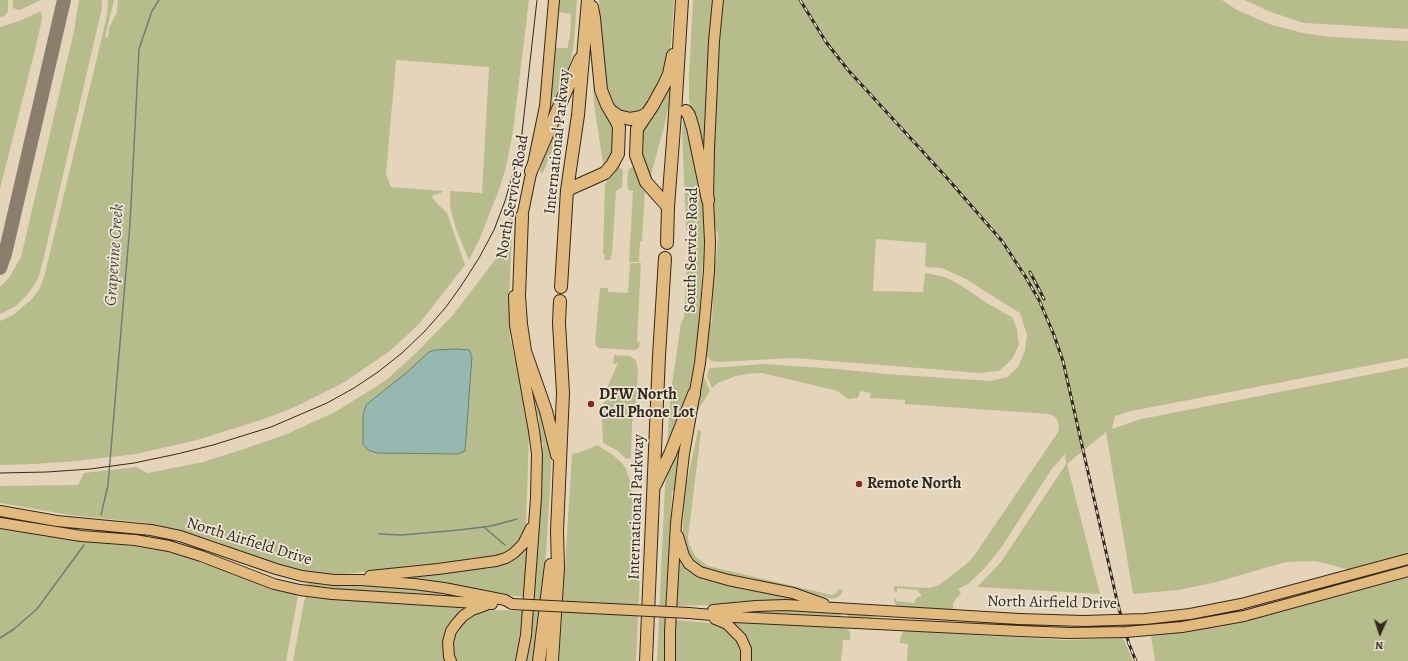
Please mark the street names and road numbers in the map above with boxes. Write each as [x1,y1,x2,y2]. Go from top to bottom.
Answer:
street label: International Parkway [541,69,575,215]
street label: North Service Road [493,133,533,261]
street label: South Service Road [681,187,703,313]
street label: International Parkway [625,434,649,580]
street label: North Airfield Drive [184,514,314,570]
street label: North Airfield Drive [987,592,1117,614]

